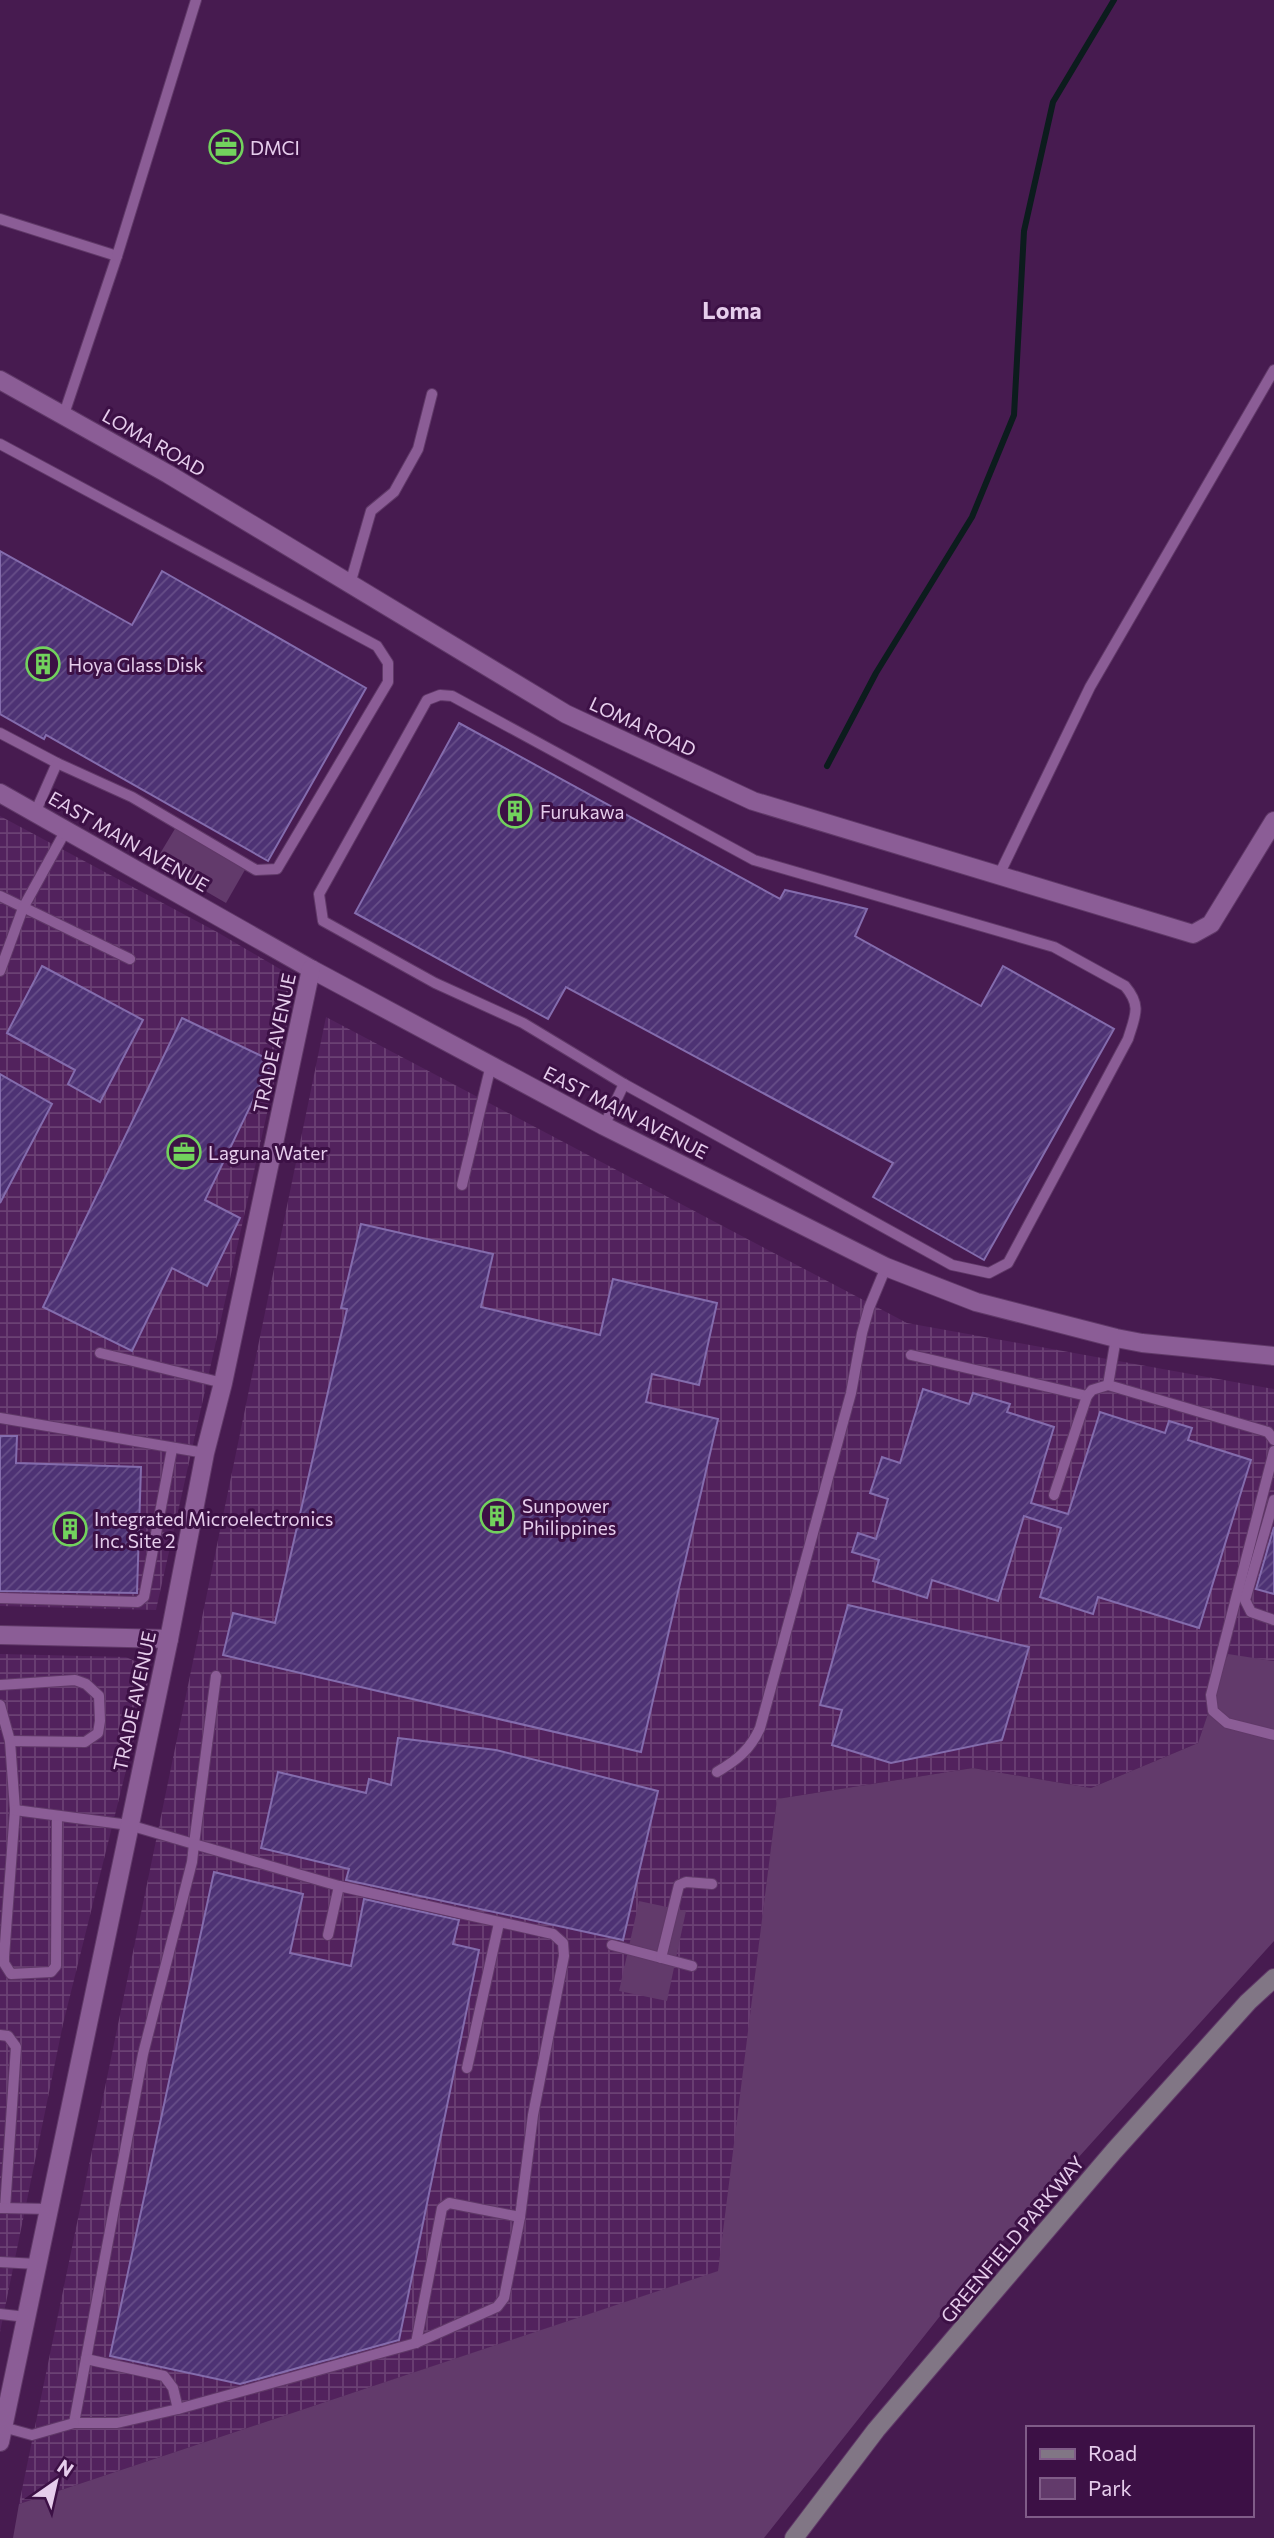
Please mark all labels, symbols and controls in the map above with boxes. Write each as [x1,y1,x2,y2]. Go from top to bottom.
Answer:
office icon: DMCI [207,128,245,166]
place label: DMCI [250,136,300,159]
district label: Loma [702,296,762,324]
street label: LOMA ROAD [98,403,210,481]
building icon: Hoya Glass Disk [24,645,62,683]
place label: Hoya Glass Disk [68,653,204,676]
street label: LOMA ROAD [586,691,700,761]
street label: EAST MAIN AVENUE [45,786,213,896]
building icon: Furukawa [496,792,534,830]
place label: Furukawa [540,800,624,823]
street label: TRADE AVENUE [248,971,300,1115]
street label: EAST MAIN AVENUE [540,1061,712,1163]
office icon: Laguna Water [165,1133,203,1171]
place label: Laguna Water [208,1141,328,1164]
place label: Sunpower Philippines [522,1494,616,1539]
building icon: Sunpower Philippines [478,1497,516,1535]
place label: Integrated Microelectronics Inc. Site 2 [94,1507,333,1552]
building icon: Integrated Microelectronics Inc. Site 2 [51,1510,89,1548]
street label: TRADE AVENUE [108,1629,160,1773]
street label: GREENFIELD PARKWAY [935,2151,1089,2327]
legend [1026,2426,1253,2517]
text: Road [1088,2440,1137,2465]
north arrow [21,2447,91,2517]
text: N [53,2454,78,2481]
text: Park [1088,2475,1132,2500]

